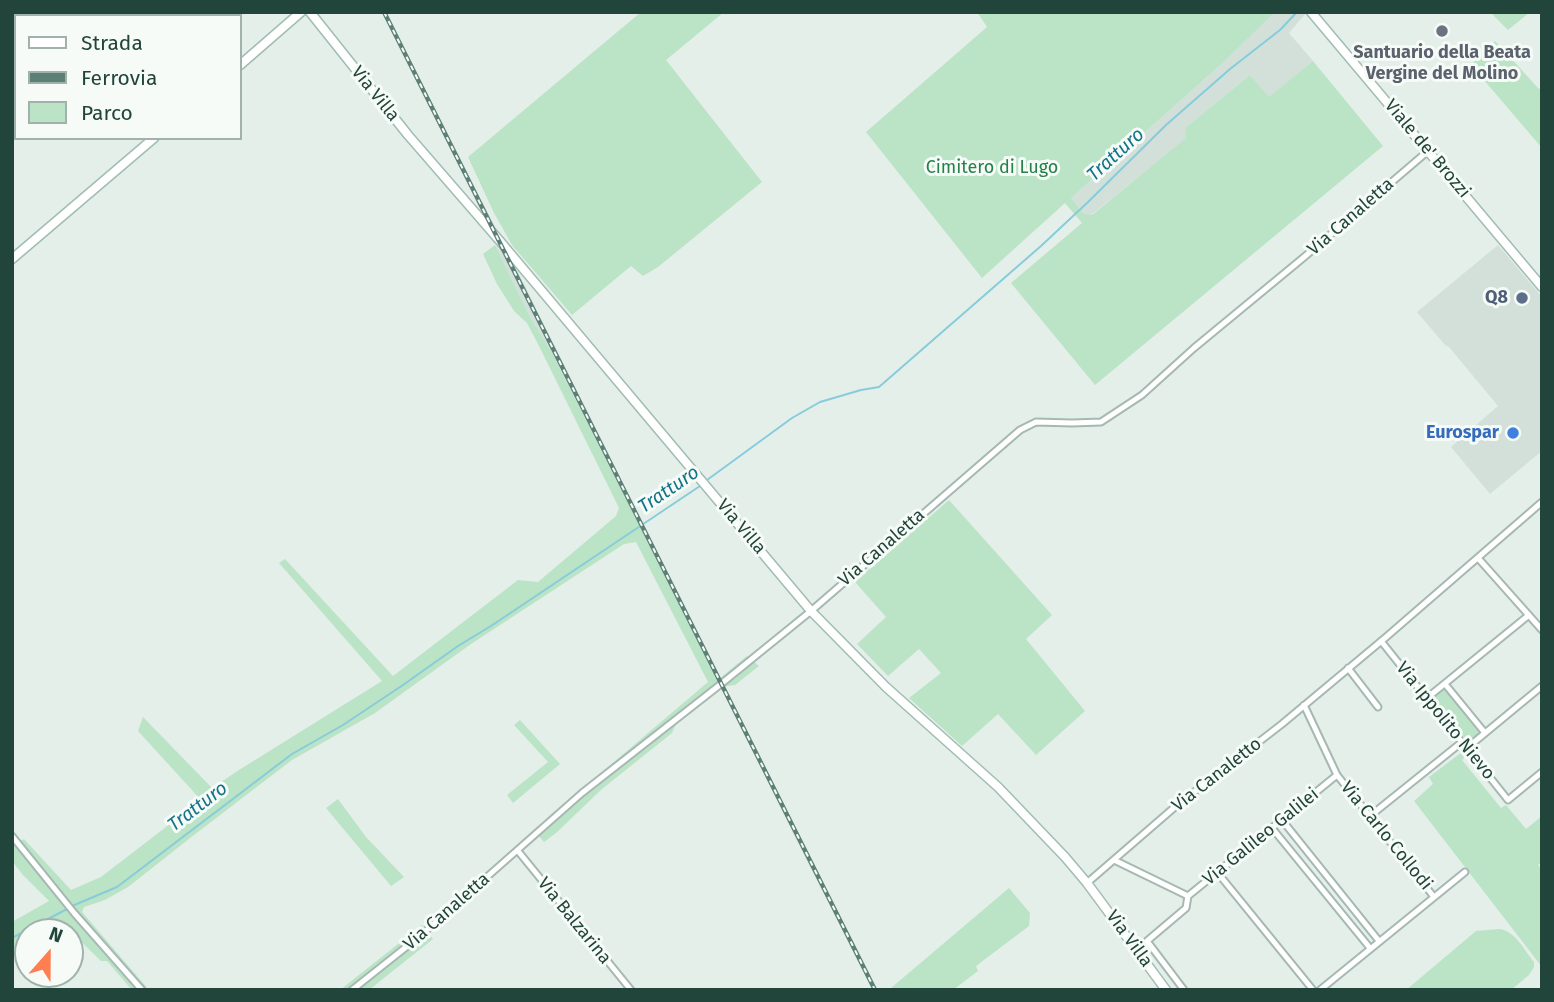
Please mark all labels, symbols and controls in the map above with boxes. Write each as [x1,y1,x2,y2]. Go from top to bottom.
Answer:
legend [14,14,242,140]
marker: Santuario della Beata Vergine del Molino [1434,23,1450,39]
text: Strada [81,30,143,56]
place label: Santuario della Beata Vergine del Molino [1353,42,1531,84]
street label: Via Villa [346,62,404,126]
text: Ferrovia [81,65,157,91]
street label: Viale de' Brozzi [1379,95,1475,203]
text: Parco [81,100,133,126]
water label: Tratturo [1083,124,1149,186]
park label: Cimitero di Lugo [926,157,1058,179]
street label: Via Canaletta [1303,174,1399,260]
place label: Q8 [1485,287,1508,309]
marker: Q8 [1514,290,1530,306]
place label: Eurospar [1426,422,1499,444]
marker: Eurospar [1505,425,1521,441]
water label: Tratturo [634,461,704,519]
street label: Via Villa [712,495,770,559]
street label: Via Canaletta [834,505,930,591]
street label: Via Ippolito Nievo [1391,658,1499,784]
street label: Via Canaletto [1168,733,1266,817]
water label: Tratturo [164,777,232,837]
street label: Via Carlo Collodi [1336,777,1436,895]
street label: Via Galileo Galilei [1199,784,1323,890]
street label: Via Canaletta [399,869,495,955]
street label: Via Balzarina [532,873,616,969]
street label: Via Villa [1101,906,1157,972]
north arrow [14,918,84,988]
text: N [46,922,66,948]

